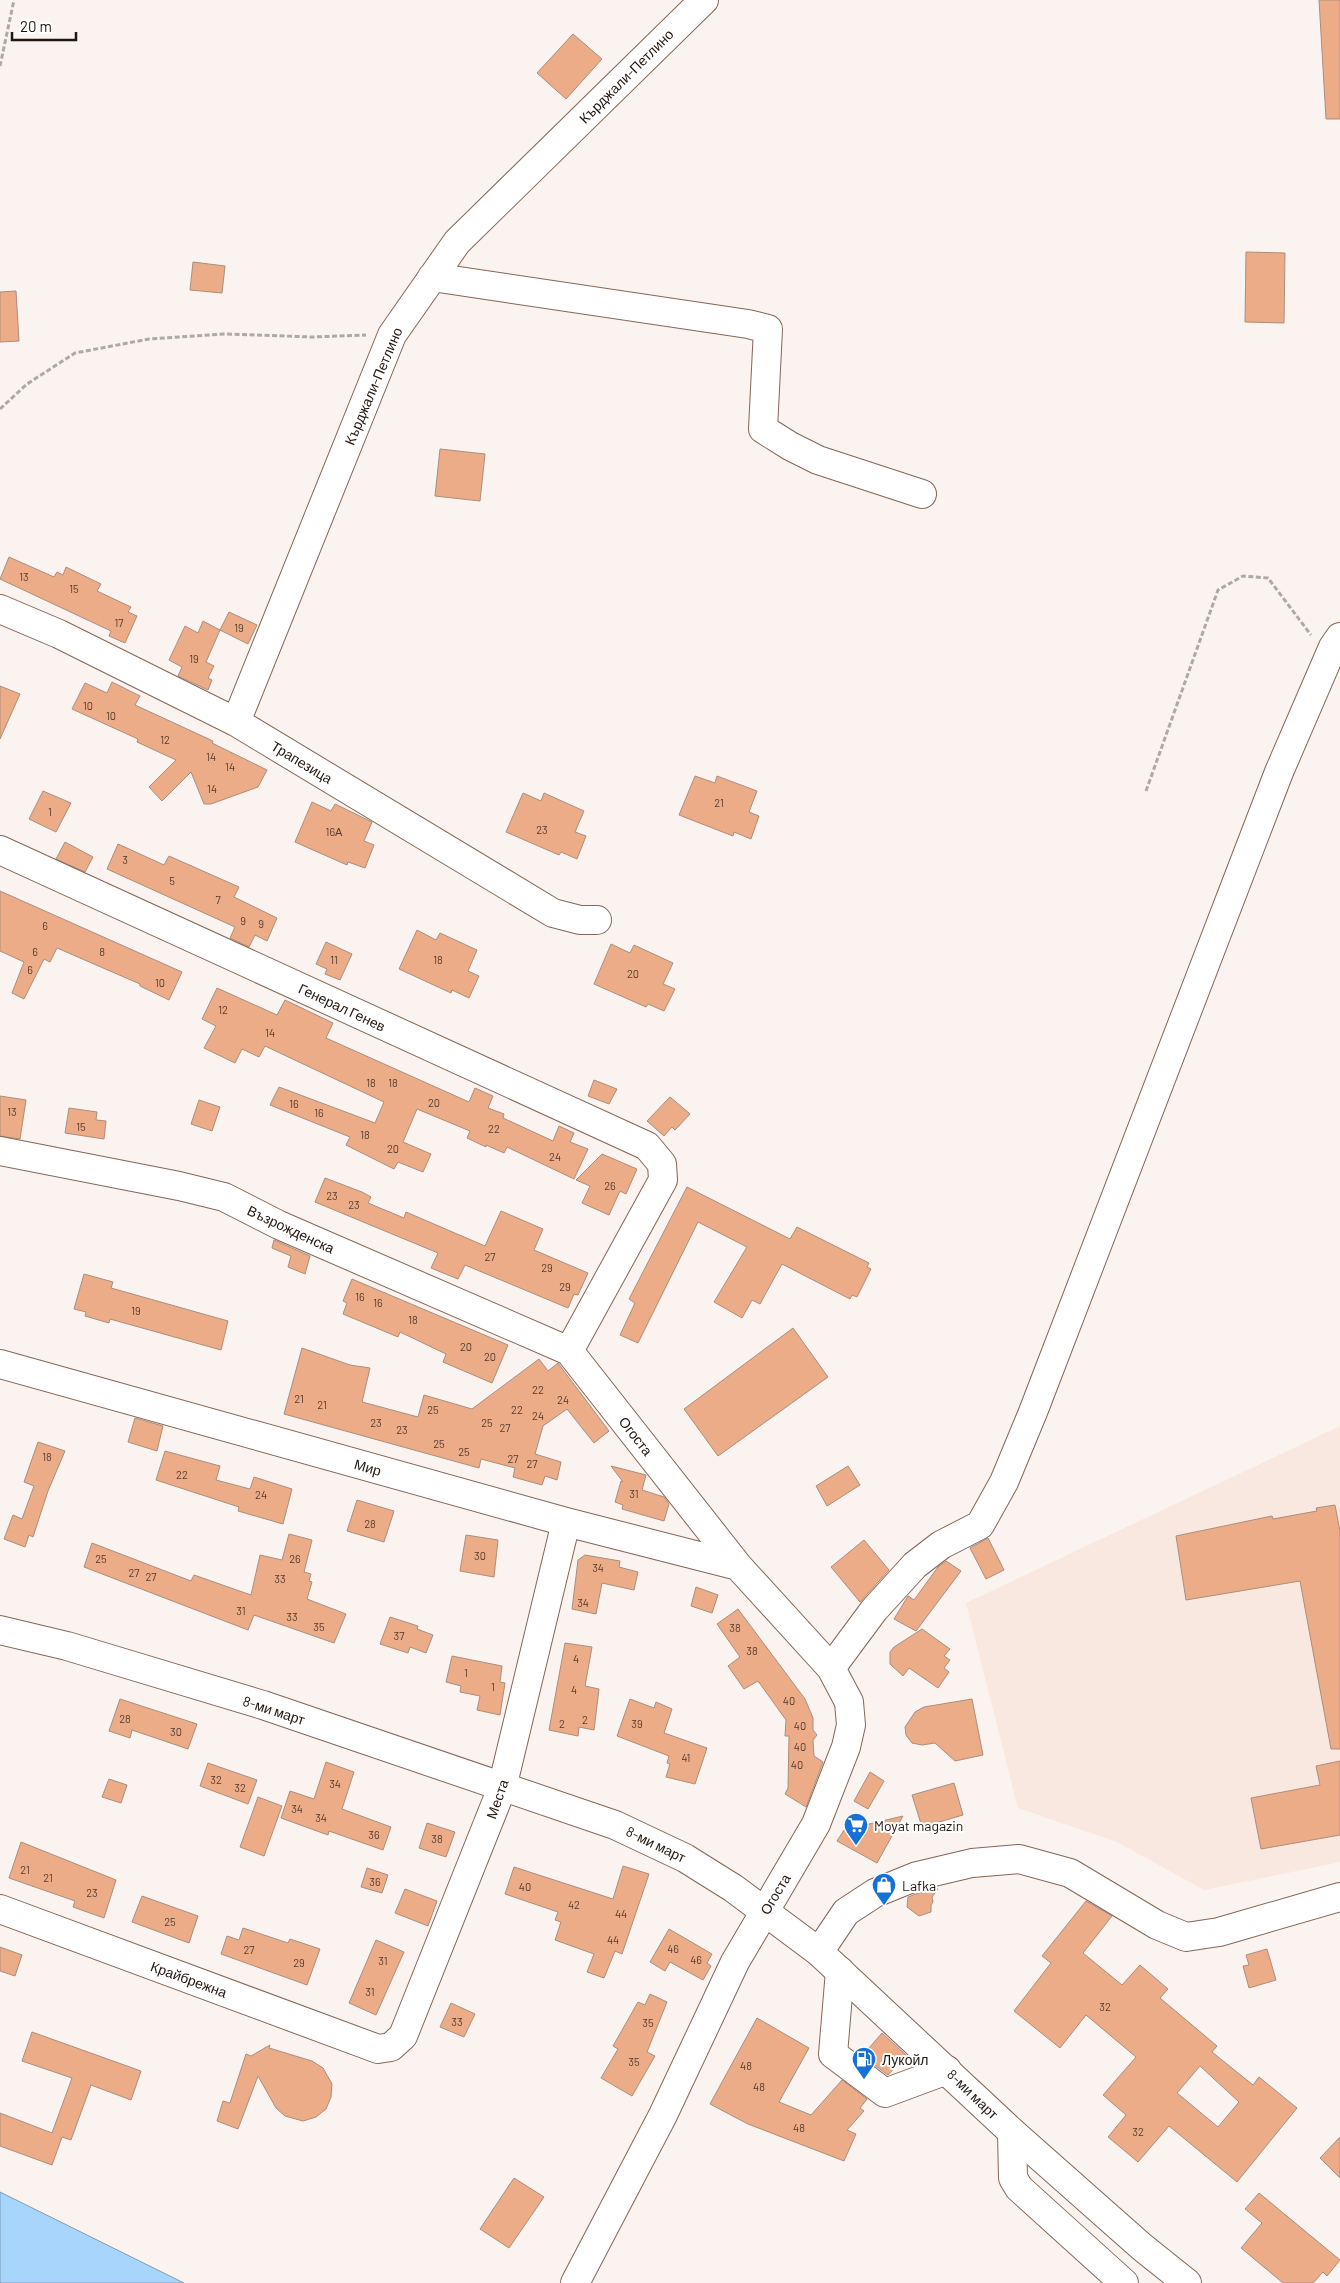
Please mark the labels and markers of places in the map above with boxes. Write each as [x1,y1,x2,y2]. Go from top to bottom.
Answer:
supermarket icon: Moyat magazin [843,1812,869,1846]
place label: Moyat magazin [874,1817,963,1834]
shop icon: Lafka [871,1872,897,1906]
place label: Lafka [902,1877,936,1894]
fuel station icon: Лукойл [851,2046,877,2080]
place label: Лукойл [882,2051,928,2068]

